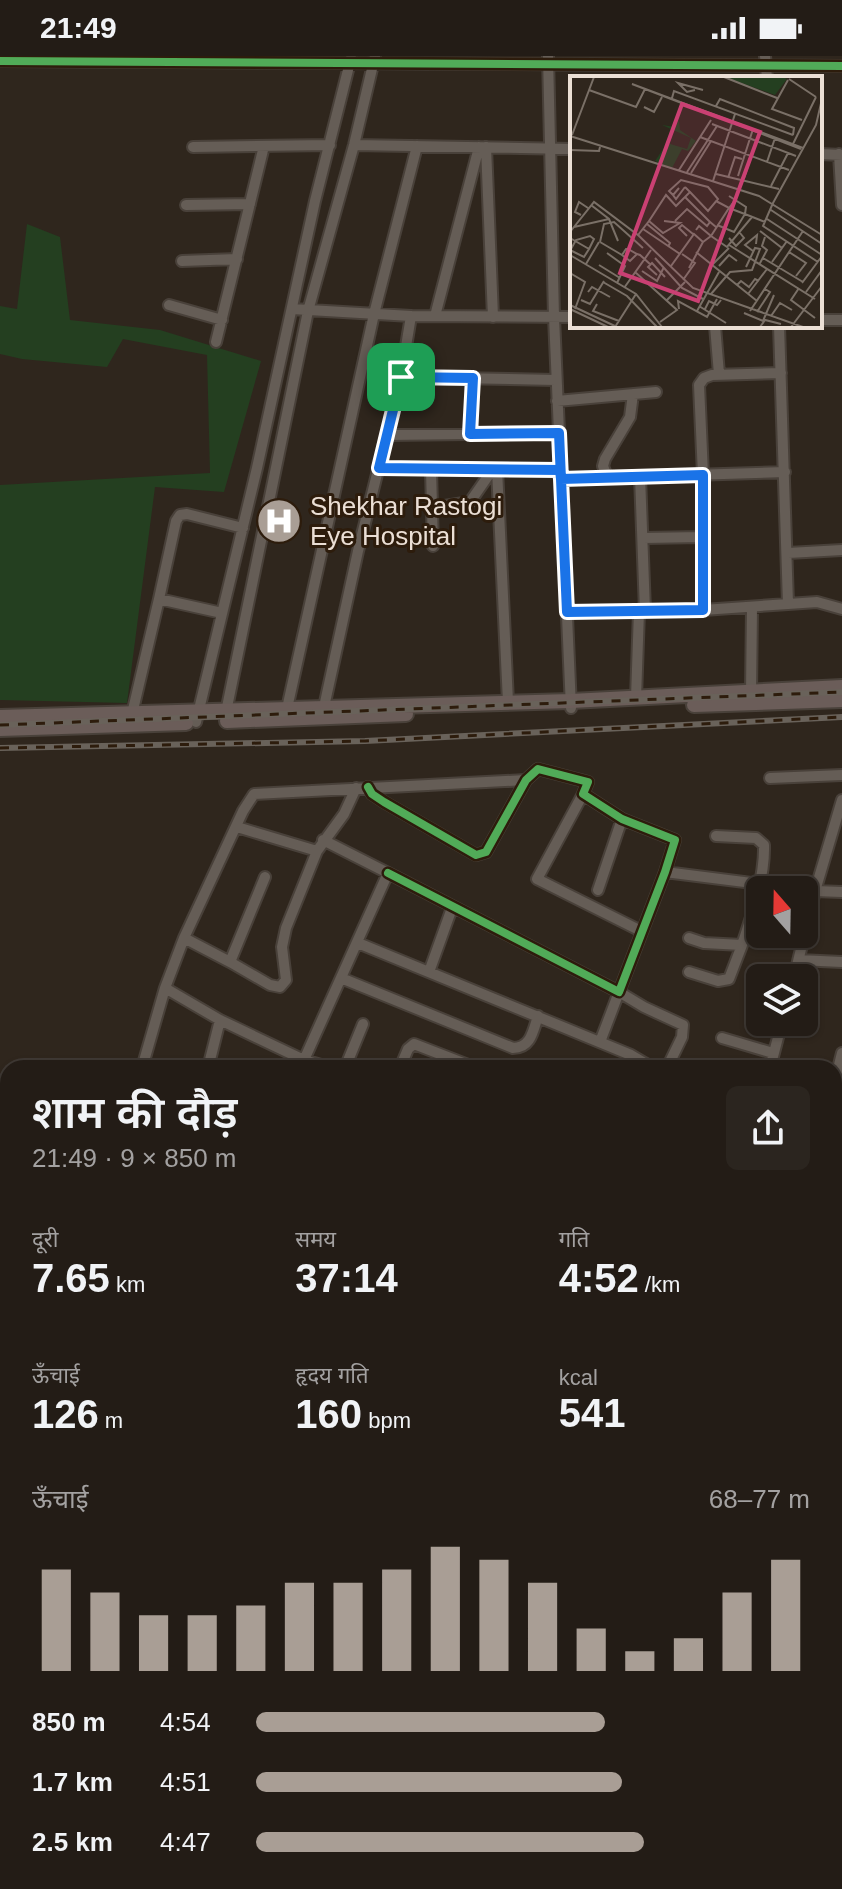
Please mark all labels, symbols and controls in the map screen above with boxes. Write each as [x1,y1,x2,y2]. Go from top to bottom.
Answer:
text: 21:49 [40,11,117,44]
inset map [570,76,822,328]
pin [367,343,435,411]
icon: arrive [379,355,423,399]
place label: Shekhar Rastogi Eye Hospital [310,491,502,551]
hospital icon: Shekhar Rastogi Eye Hospital [255,497,303,545]
north arrow [746,876,818,948]
map controls [746,876,818,1036]
button: layers [746,964,818,1036]
button: share [726,1086,810,1170]
text: शाम की दौड़ [32,1088,238,1137]
text: 21:49 · 9 × 850 m [32,1143,237,1173]
text: दूरी [32,1227,58,1252]
text: समय [295,1227,336,1252]
text: गति [559,1227,589,1252]
text: 7.65 [32,1256,110,1300]
text: 37:14 [295,1256,398,1300]
text: 4:52 [559,1256,639,1300]
text: km [110,1272,145,1297]
text: /km [639,1272,680,1297]
text: ऊँचाई [32,1363,80,1388]
text: हृदय गति [295,1363,369,1388]
text: kcal [559,1365,598,1390]
text: 541 [559,1391,625,1435]
text: 126 [32,1392,99,1436]
text: 160 [295,1392,362,1436]
text: m [99,1408,123,1433]
text: bpm [362,1408,411,1433]
text: ऊँचाई [32,1484,88,1514]
text: 68–77 m [709,1484,810,1514]
text: 850 m [32,1707,106,1737]
text: 4:54 [160,1707,211,1737]
text: 1.7 km [32,1767,113,1797]
text: 4:51 [160,1767,211,1797]
text: 2.5 km [32,1827,113,1857]
text: 4:47 [160,1827,211,1857]

